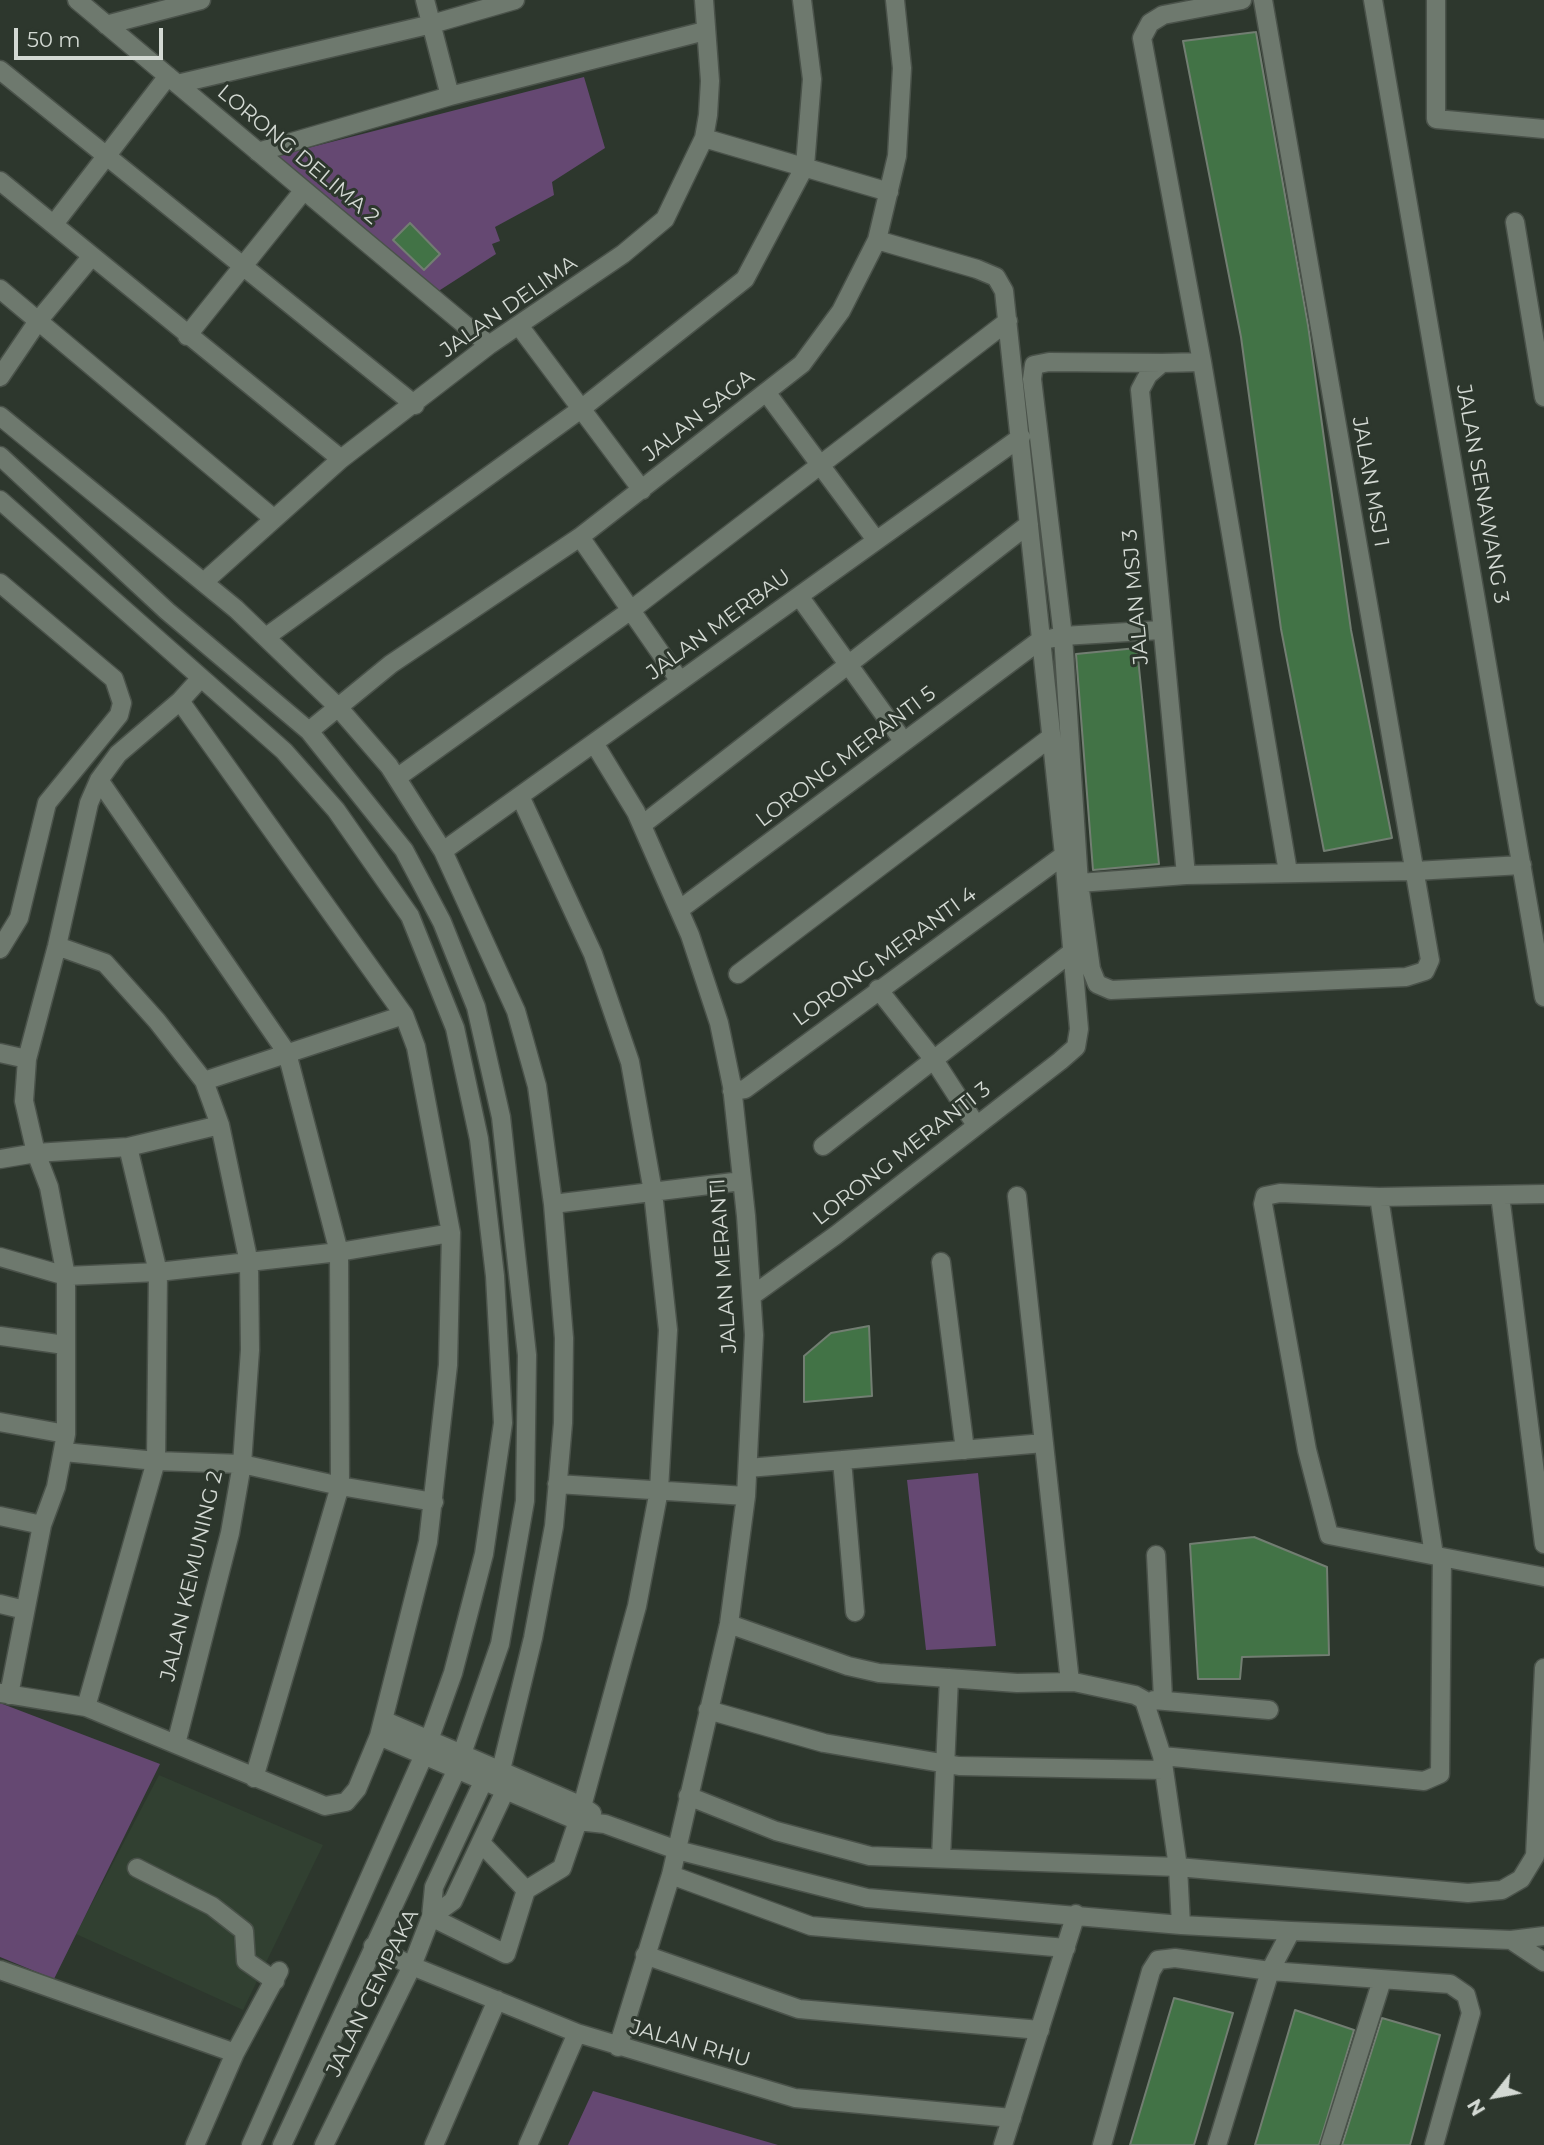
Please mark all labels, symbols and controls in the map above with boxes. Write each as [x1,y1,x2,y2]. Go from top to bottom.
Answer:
scale bar [18,14,166,58]
text: 50 m [27,27,81,52]
street label: LORONG DELIMA 2 [212,80,384,230]
street label: JALAN DELIMA [436,251,582,363]
street label: JALAN SAGA [638,365,760,467]
street label: JALAN SENAWANG 3 [1450,383,1514,605]
street label: JALAN MSJ 1 [1346,415,1394,549]
street label: JALAN MSJ 3 [1118,528,1154,666]
street label: JALAN MERBAU [642,564,796,686]
street label: LORONG MERANTI 5 [751,681,941,833]
street label: LORONG MERANTI 4 [788,882,982,1032]
street label: LORONG MERANTI 3 [808,1077,996,1231]
street label: JALAN MERANTI [705,1178,743,1354]
street label: JALAN KEMUNING 2 [156,1468,228,1684]
street label: JALAN CEMPAKA [322,1905,424,2081]
street label: JALAN RHU [627,2015,753,2073]
north arrow [1460,2061,1530,2131]
text: N [1463,2095,1490,2120]

